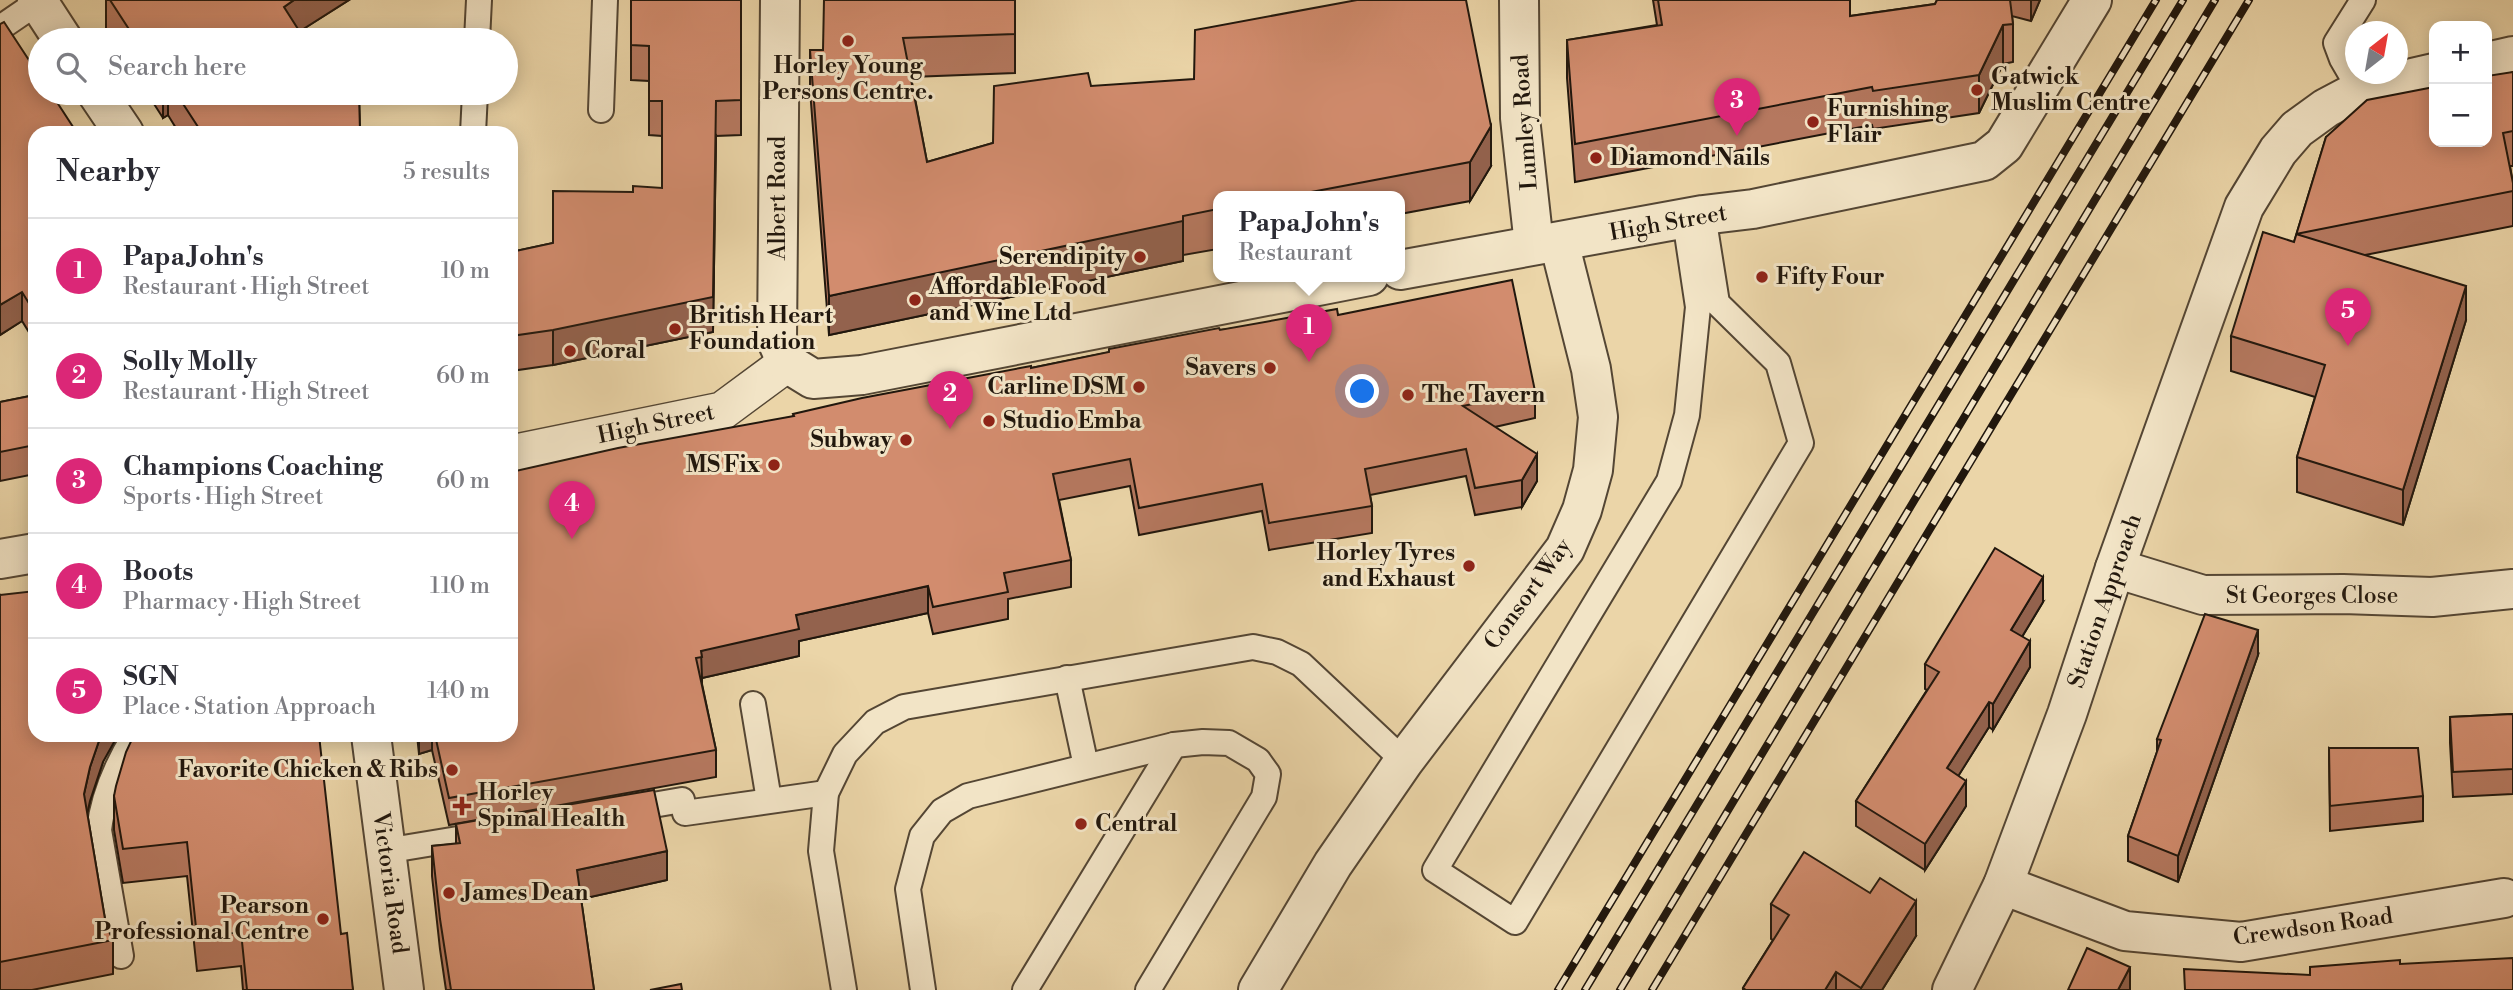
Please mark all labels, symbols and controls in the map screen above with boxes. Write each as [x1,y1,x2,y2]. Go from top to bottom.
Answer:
north arrow [2345,21,2408,84]
map controls [2429,21,2492,147]
button: + [2429,21,2492,84]
search box [28,28,518,105]
marker: Horley Young Persons Centre. [840,33,856,49]
icon: search [52,48,90,86]
text: Search here [108,51,247,83]
place label: Horley Young Persons Centre. [763,52,933,106]
street label: Lumley Road [1506,53,1544,191]
place label: Gatwick Muslim Centre [1991,63,2151,117]
pin: 3 [1714,78,1760,136]
marker: Gatwick Muslim Centre [1969,82,1985,98]
button: − [2429,84,2492,147]
place label: Furnishing Flair [1827,95,1949,149]
marker: Furnishing Flair [1805,114,1821,130]
street label: Albert Road [764,136,792,261]
place label: Diamond Nails [1610,144,1770,172]
marker: Diamond Nails [1588,150,1604,166]
text: Nearby [56,153,160,191]
text: 5 results [403,158,490,186]
popup [1213,191,1405,282]
street label: High Street [1607,199,1729,247]
text: Papa John's [1239,207,1379,239]
text: Restaurant [1239,239,1353,267]
text: Papa John's [123,241,264,273]
place label: Serendipity [999,243,1126,271]
marker: Serendipity [1132,249,1148,265]
text: 1 [73,257,85,285]
text: 10 m [441,257,490,285]
place label: Fifty Four [1776,263,1885,291]
marker: Fifty Four [1754,269,1770,285]
text: Restaurant · High Street [123,273,369,301]
place label: Affordable Food and Wine Ltd [928,273,1107,327]
pin: 5 [2325,288,2371,346]
marker: Affordable Food and Wine Ltd [907,292,923,308]
place label: British Heart Foundation [689,302,834,356]
pin: 1 [1286,304,1332,362]
marker: British Heart Foundation [667,321,683,337]
place label: Coral [584,337,646,365]
marker: Coral [562,343,578,359]
text: Solly Molly [123,346,257,378]
place label: Savers [1186,354,1256,382]
marker: Savers [1262,360,1278,376]
text: 2 [72,362,86,390]
text: 60 m [436,362,490,390]
pin: 2 [927,371,973,429]
place label: Carline DSM [987,373,1125,401]
your location [1345,374,1379,408]
text: Restaurant · High Street [123,378,369,406]
marker: Carline DSM [1131,379,1147,395]
place label: The Tavern [1422,381,1545,409]
marker: The Tavern [1400,387,1416,403]
street label: High Street [595,398,717,450]
place label: Studio Emba [1003,407,1142,435]
marker: Studio Emba [981,413,997,429]
place label: Subway [810,426,892,454]
marker: Subway [898,432,914,448]
text: Champions Coaching [123,451,383,483]
place label: MS Fix [686,451,761,479]
marker: MS Fix [766,457,782,473]
text: 3 [72,467,86,495]
text: 60 m [436,467,490,495]
pin: 4 [549,481,595,539]
text: Sports · High Street [123,483,323,511]
street label: Station Approach [2062,510,2148,692]
street label: Consort Way [1478,532,1578,655]
place label: Horley Tyres and Exhaust [1316,539,1456,593]
text: Boots [123,556,193,588]
marker: Horley Tyres and Exhaust [1461,558,1477,574]
text: 4 [71,572,87,600]
text: 110 m [430,572,490,600]
street label: St Georges Close [2226,582,2398,610]
text: Pharmacy · High Street [123,588,361,616]
text: SGN [123,661,179,693]
text: 5 [72,677,86,705]
text: 140 m [427,677,490,705]
text: Place · Station Approach [123,693,376,721]
place label: Favorite Chicken & Ribs [178,756,438,784]
marker: Favorite Chicken & Ribs [444,762,460,778]
place label: Horley Spinal Health [478,779,625,833]
marker: Horley Spinal Health [452,796,472,816]
street label: Victoria Road [366,809,414,956]
place label: Central [1095,810,1178,838]
marker: Central [1073,816,1089,832]
place label: James Dean [460,879,588,907]
marker: James Dean [441,885,457,901]
place label: Pearson Professional Centre [95,892,309,946]
street label: Crewdson Road [2231,902,2395,952]
marker: Pearson Professional Centre [315,911,331,927]

